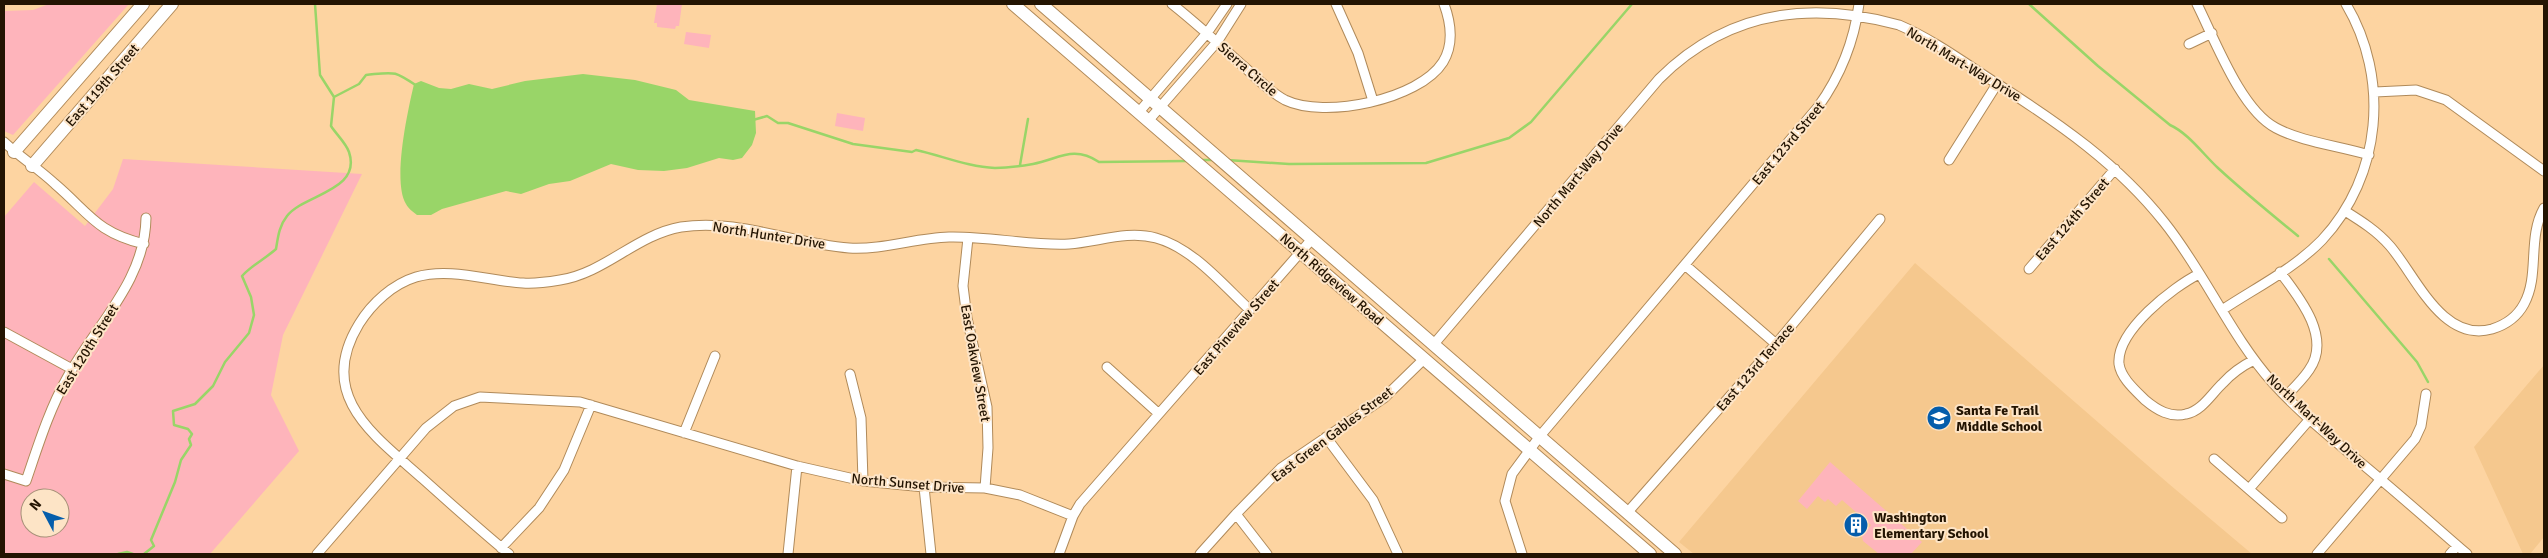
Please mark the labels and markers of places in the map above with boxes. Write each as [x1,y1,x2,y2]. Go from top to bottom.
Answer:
place label: Santa Fe Trail Middle School [1956,402,2043,435]
school or university icon: Santa Fe Trail Middle School [1926,405,1952,431]
place label: Washington Elementary School [1874,509,1989,542]
building icon: Washington Elementary School [1843,512,1869,538]

